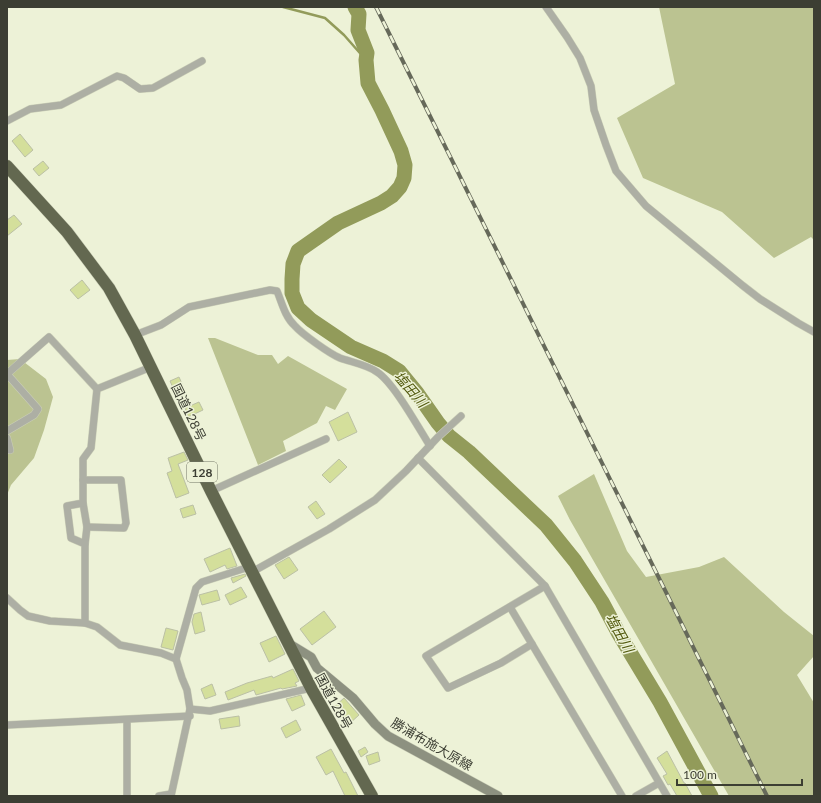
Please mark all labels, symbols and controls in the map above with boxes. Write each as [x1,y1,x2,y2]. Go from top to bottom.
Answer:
water label: 塩田川 [391,368,433,412]
street label: 国道128号 [168,381,210,443]
road number: 128 [187,462,217,482]
water label: 塩田川 [602,611,639,657]
street label: 国道128号 [312,670,356,732]
street label: 勝浦布施大原線 [389,714,475,774]
scale bar [677,761,802,787]
text: 100 m [683,767,717,782]

